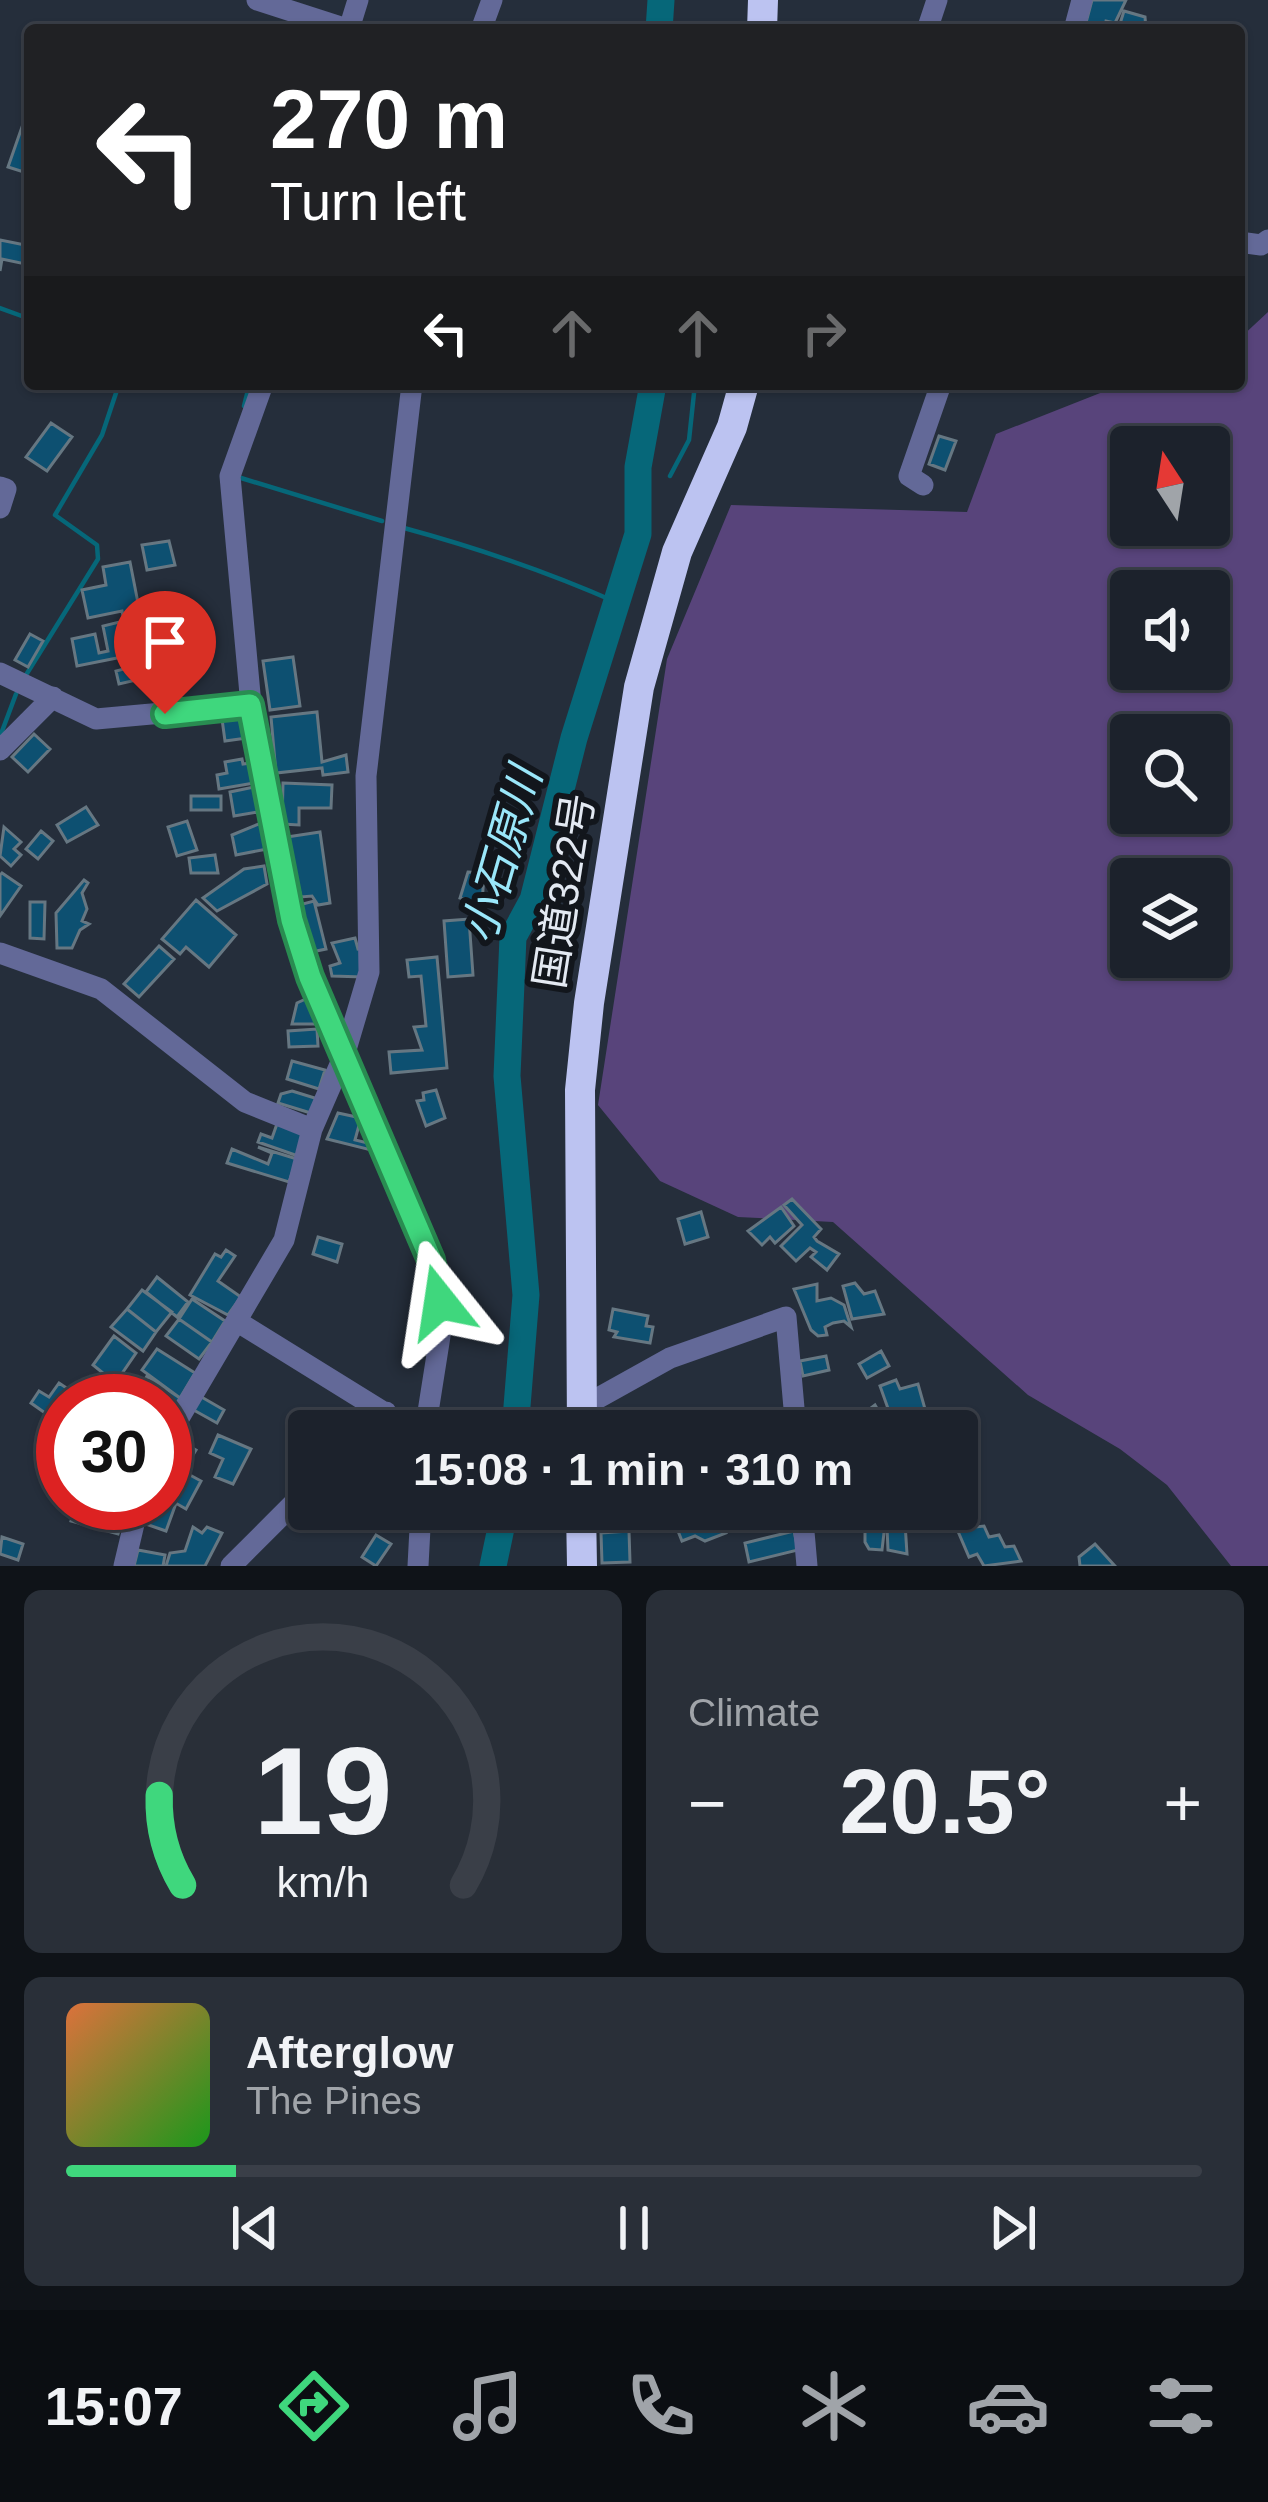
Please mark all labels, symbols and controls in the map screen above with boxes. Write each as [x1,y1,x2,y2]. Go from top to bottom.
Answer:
icon: left [72,72,228,228]
text: 270 m [270,72,508,166]
text: Turn left [270,171,466,231]
icon: left [413,300,479,366]
icon: ahead [539,300,605,366]
icon: ahead [665,300,731,366]
icon: right [791,300,857,366]
north arrow [1110,426,1230,546]
map controls [1110,426,1230,978]
button: sound [1110,570,1230,690]
pin [114,591,216,714]
icon: arrive [132,609,198,675]
button: search [1110,714,1230,834]
water label: 小石原川 [453,758,552,949]
street label: 国道322号 [525,790,603,992]
button: layers [1110,858,1230,978]
position arrow [377,1239,503,1365]
speed limit sign: 30 [36,1374,192,1530]
text: 15:08 · 1 min · 310 m [413,1444,853,1495]
text: Climate [688,1691,820,1734]
text: 19 [254,1721,392,1860]
text: 20.5° [839,1752,1051,1852]
text: − [688,1766,727,1840]
text: + [1163,1766,1202,1840]
text: km/h [277,1857,369,1905]
text: Afterglow [246,2027,454,2078]
text: The Pines [246,2079,422,2122]
icon: previous [222,2195,288,2261]
icon: pause [601,2195,667,2261]
icon: next [980,2195,1046,2261]
icon: directions [272,2364,356,2448]
icon: music [446,2364,530,2448]
icon: phone [619,2364,703,2448]
icon: climate [792,2364,876,2448]
icon: car [966,2364,1050,2448]
icon: filters [1139,2364,1223,2448]
text: 15:07 [45,2376,183,2436]

